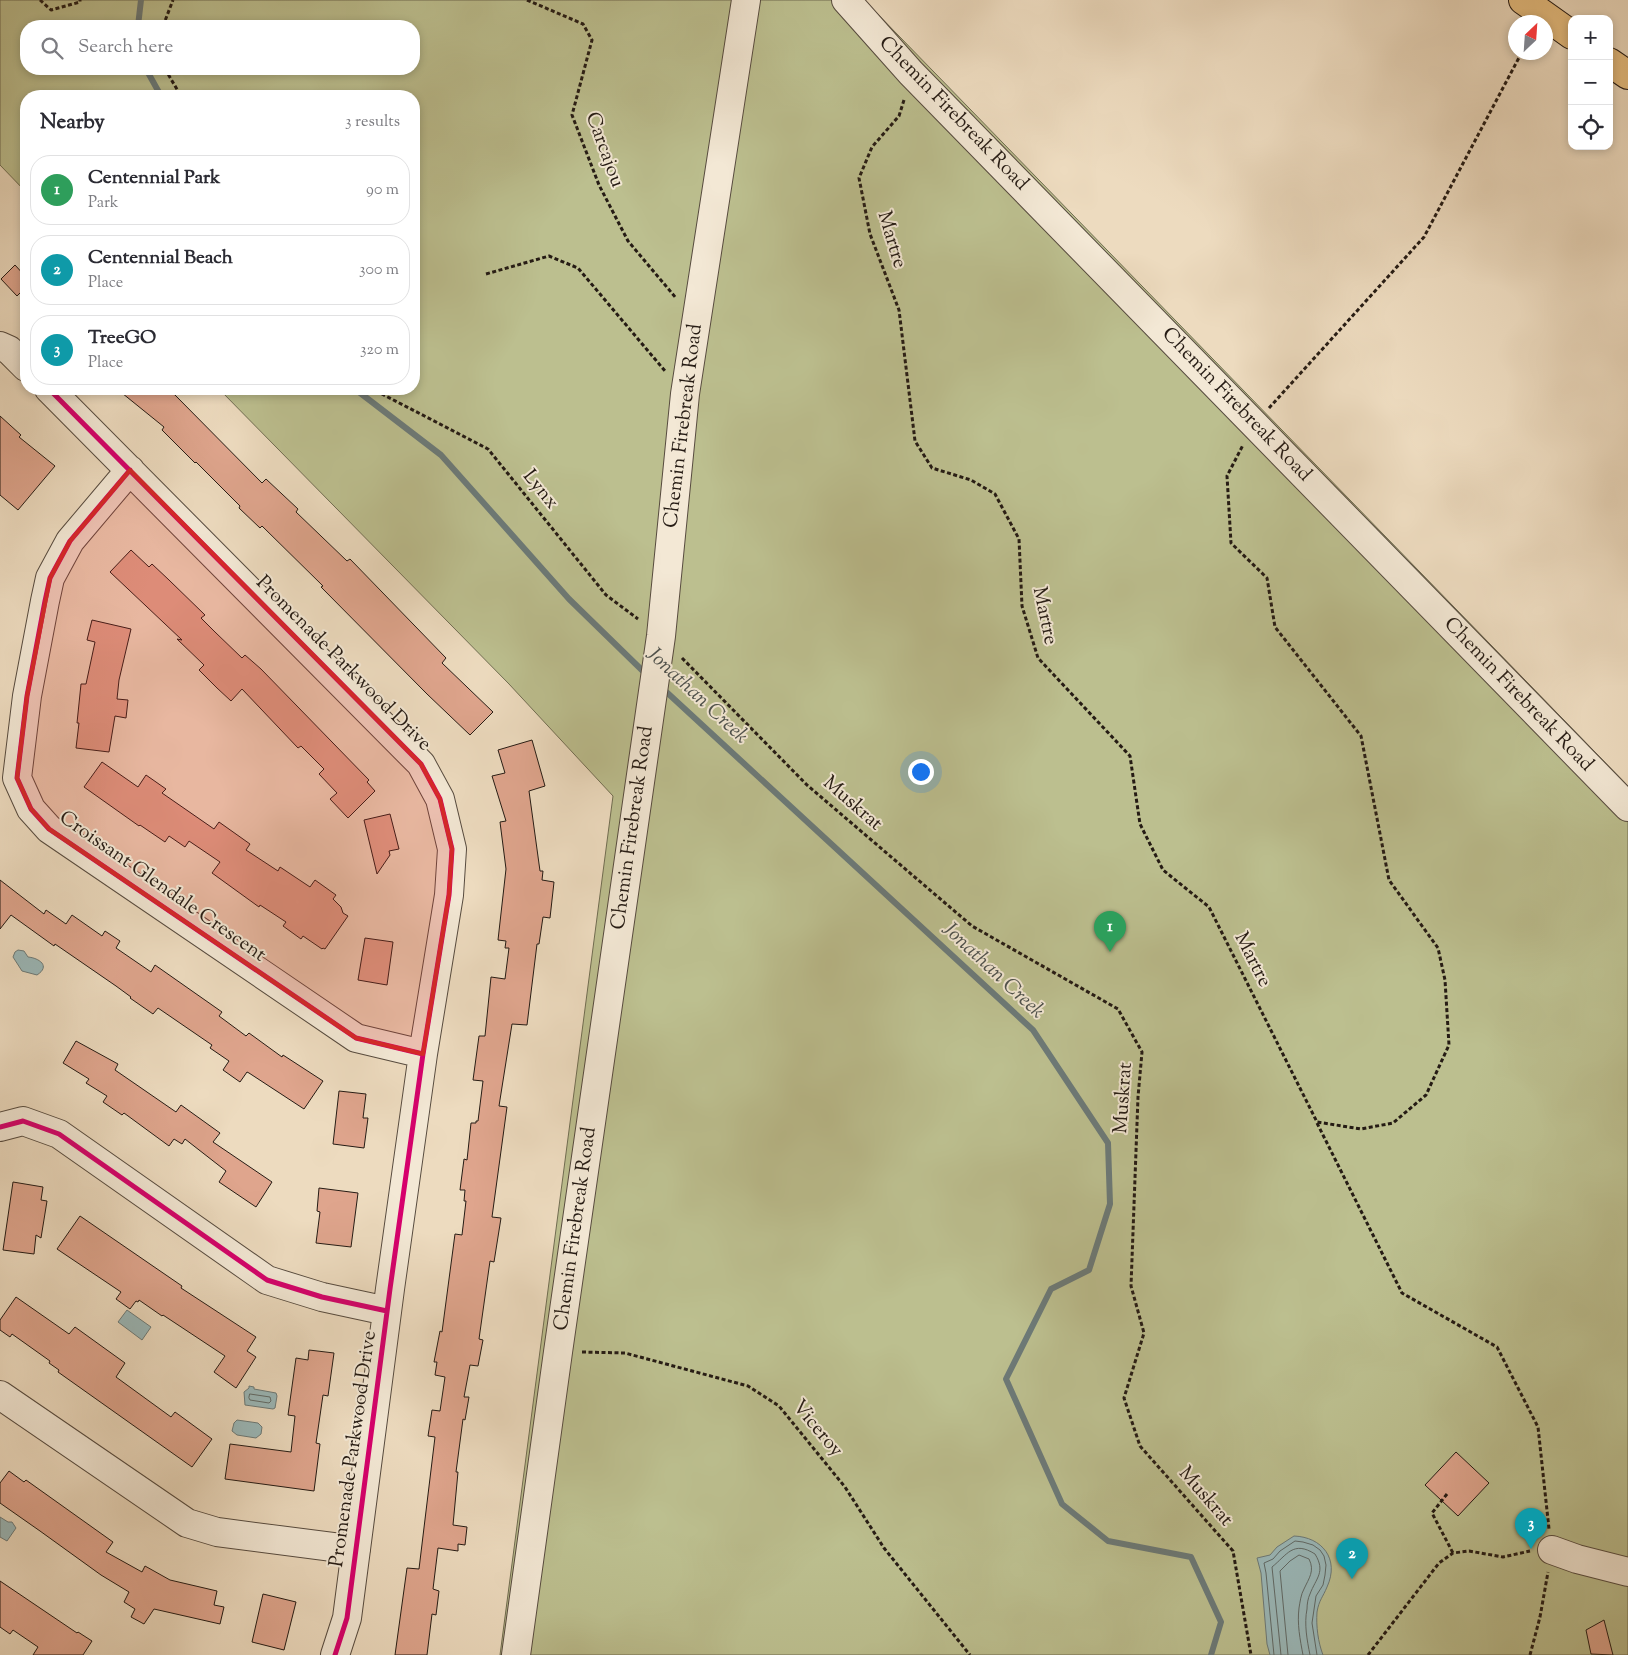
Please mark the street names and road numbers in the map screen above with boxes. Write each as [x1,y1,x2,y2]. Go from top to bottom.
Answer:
street label: Chemin Firebreak Road [871,30,1035,198]
street label: Carcajou [577,108,631,192]
street label: Martre [869,208,913,272]
street label: Chemin Firebreak Road [1154,321,1318,489]
street label: Chemin Firebreak Road [657,322,711,530]
street label: Lynx [515,464,565,516]
street label: Promenade Parkwood Drive [248,569,438,759]
street label: Martre [1024,584,1064,648]
street label: Chemin Firebreak Road [1436,611,1600,779]
street label: Chemin Firebreak Road [604,724,662,932]
street label: Muskrat [816,770,889,838]
street label: Croissant Glendale Crescent [52,804,272,970]
street label: Martre [1226,927,1278,993]
street label: Muskrat [1107,1061,1141,1135]
street label: Chemin Firebreak Road [547,1125,605,1333]
street label: Promenade Parkwood Drive [323,1329,385,1569]
street label: Viceroy [784,1394,850,1464]
street label: Muskrat [1171,1461,1239,1534]

